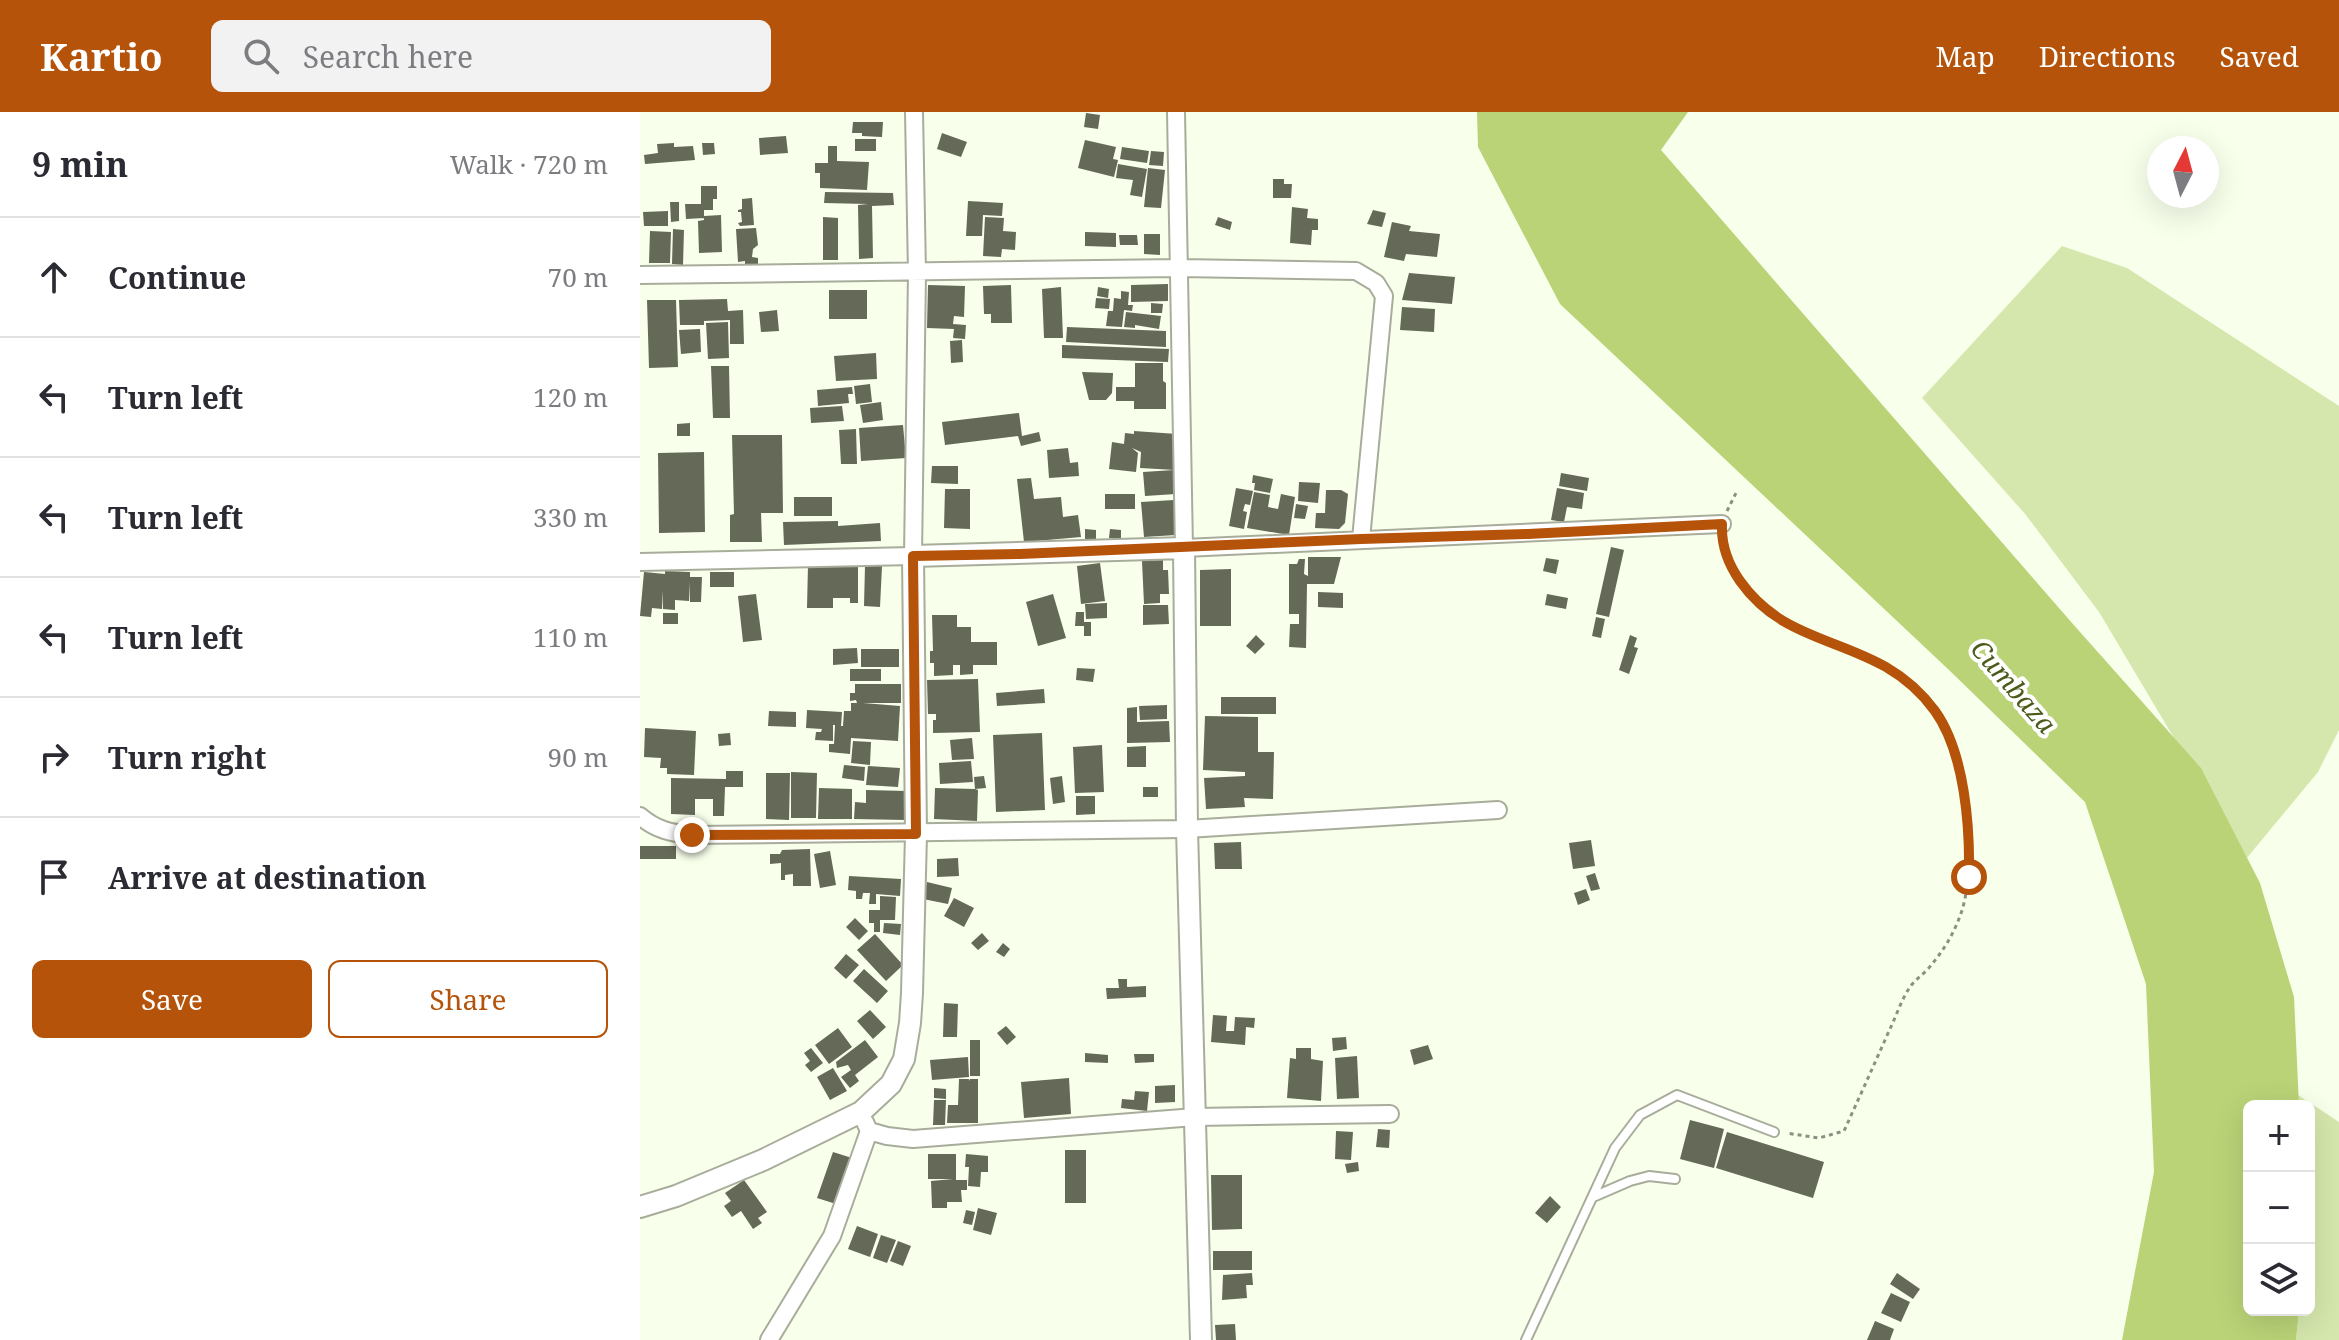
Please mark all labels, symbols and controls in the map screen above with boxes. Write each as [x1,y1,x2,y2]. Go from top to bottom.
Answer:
search box [211,20,771,92]
text: Kartio [40,30,163,82]
icon: search [239,34,283,78]
text: Search here [303,36,473,77]
text: Map [1935,37,1995,75]
text: Directions [2039,37,2176,75]
text: Saved [2220,37,2299,75]
north arrow [2147,136,2219,208]
text: 9 min [32,141,128,187]
text: Walk · 720 m [450,146,608,182]
icon: ahead [32,255,76,299]
text: Continue [108,257,246,298]
text: 70 m [548,259,608,295]
icon: left [32,375,76,419]
text: Turn left [108,377,243,418]
text: 120 m [533,379,608,415]
icon: left [32,495,76,539]
text: Turn left [108,497,243,538]
text: 330 m [533,499,608,535]
icon: left [32,615,76,659]
text: Turn left [108,617,243,658]
text: 110 m [533,619,608,655]
water label: Cumbaza [1963,631,2065,741]
icon: right [32,735,76,779]
text: Turn right [108,737,266,778]
text: 90 m [548,739,608,775]
route end [674,817,710,853]
icon: arrive [32,855,76,899]
text: Arrive at destination [108,857,427,898]
route start [1951,859,1987,895]
button: Save [32,960,312,1038]
button: Share [328,960,608,1038]
map controls [2243,1100,2315,1316]
button: + [2243,1100,2315,1172]
button: − [2243,1172,2315,1244]
button: layers [2243,1244,2315,1316]

